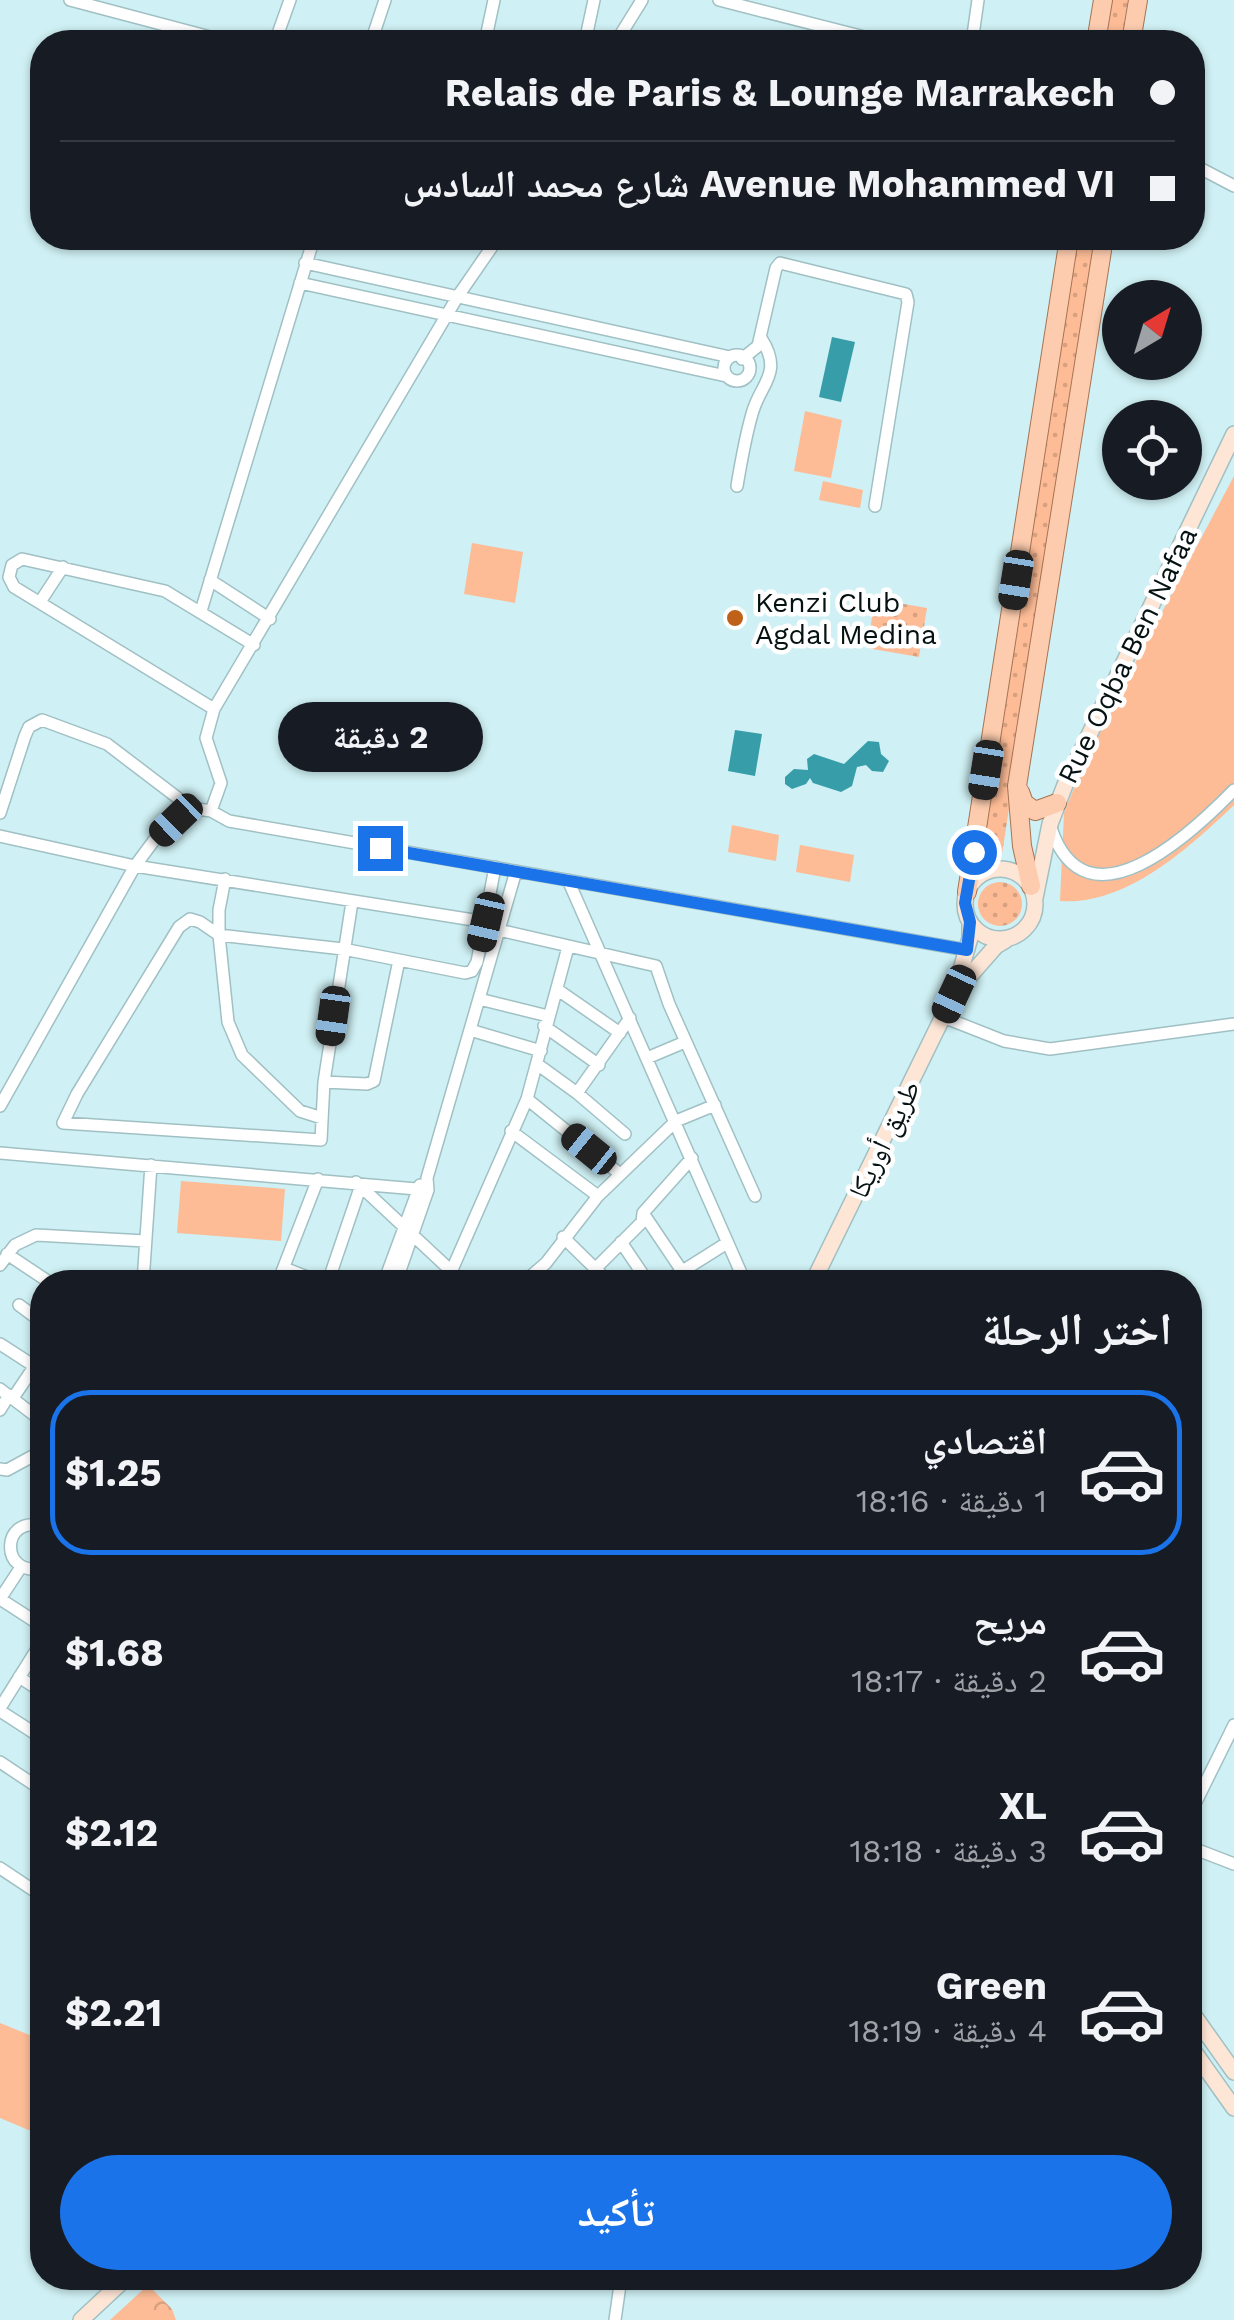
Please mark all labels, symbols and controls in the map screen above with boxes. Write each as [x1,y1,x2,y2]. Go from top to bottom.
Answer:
text: Relais de Paris & Lounge Marrakech [445,71,1115,115]
text: Avenue Mohammed VI شارع محمد السادس [402,162,1115,206]
north arrow [1102,280,1202,380]
map controls [1102,280,1202,500]
button: locate [1102,400,1202,500]
street label: Rue Oqba Ben Nafaa [1051,521,1204,789]
car [996,548,1036,612]
place label: Kenzi Club Agdal Medina [755,586,937,651]
marker: Kenzi Club Agdal Medina [724,607,746,629]
callout: 2 دقيقة [278,703,482,773]
text: 2 دقيقة [333,718,428,756]
car [966,738,1006,802]
car [144,788,208,852]
route end [358,826,403,871]
route start [952,830,997,875]
car [465,889,507,955]
car [928,960,980,1028]
car [314,984,352,1048]
street label: طريق أوريكا [841,1075,928,1204]
car [556,1118,622,1180]
text: اختر الرحلة [982,1303,1172,1356]
text: اقتصادي [923,1419,1047,1463]
icon: car [1077,1428,1167,1518]
text: $1.25 [65,1451,162,1495]
text: 1 دقيقة · 18:16 [856,1482,1047,1520]
text: مريح [973,1599,1047,1643]
icon: car [1077,1608,1167,1698]
text: $1.68 [65,1631,164,1675]
text: 2 دقيقة · 18:17 [851,1662,1047,1700]
text: XL [999,1784,1047,1828]
icon: car [1077,1788,1167,1878]
text: $2.12 [65,1811,158,1855]
text: 3 دقيقة · 18:18 [849,1832,1047,1870]
text: Green [936,1964,1047,2008]
icon: car [1077,1968,1167,2058]
text: $2.21 [65,1991,162,2035]
text: 4 دقيقة · 18:19 [849,2012,1047,2050]
button: تأكيد [60,2155,1172,2270]

